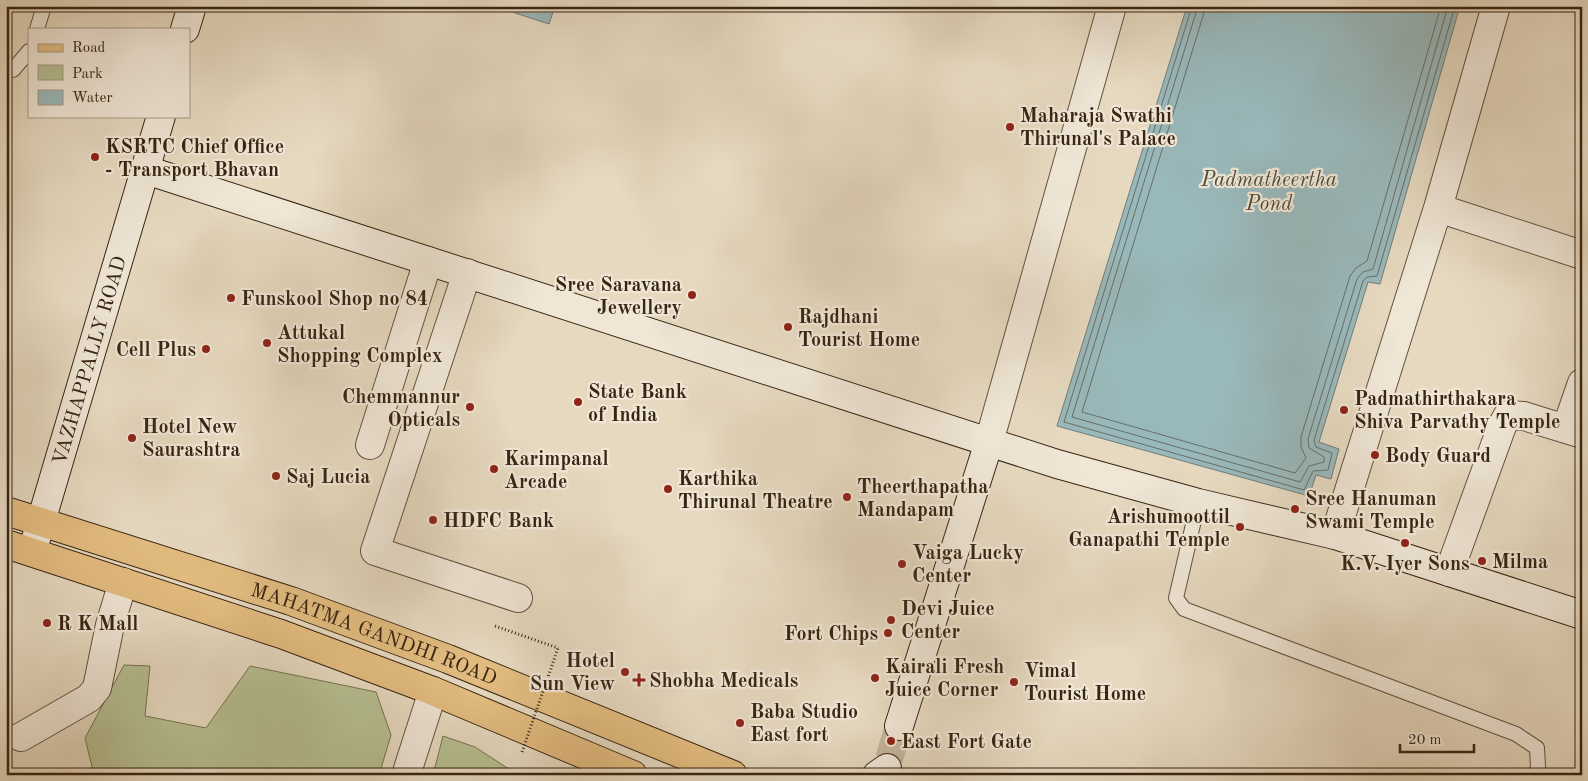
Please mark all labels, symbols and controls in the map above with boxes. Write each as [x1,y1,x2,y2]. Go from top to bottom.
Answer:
legend [28,28,190,118]
text: Road [72,41,106,56]
text: Park [72,67,103,82]
text: Water [72,91,113,106]
place label: Maharaja Swathi Thirunal's Palace [1020,107,1176,150]
marker: Maharaja Swathi Thirunal's Palace [1004,121,1016,133]
place label: KSRTC Chief Office - Transport Bhavan [105,138,284,181]
marker: KSRTC Chief Office - Transport Bhavan [89,151,101,163]
water label: Padmatheertha Pond [1200,170,1337,215]
street label: VAZHAPPALLY ROAD [50,254,131,468]
place label: Sree Saravana Jewellery [555,276,682,319]
marker: Sree Saravana Jewellery [686,289,698,301]
place label: Funskool Shop no 84 [241,290,428,310]
marker: Funskool Shop no 84 [225,292,237,304]
place label: Rajdhani Tourist Home [798,308,920,351]
marker: Rajdhani Tourist Home [782,321,794,333]
place label: Attukal Shopping Complex [277,324,442,367]
marker: Attukal Shopping Complex [261,337,273,349]
place label: Cell Plus [116,341,196,361]
marker: Cell Plus [200,343,212,355]
place label: State Bank of India [588,383,687,426]
place label: Chemmannur Opticals [342,388,460,431]
place label: Padmathirthakara Shiva Parvathy Temple [1354,390,1560,433]
marker: State Bank of India [572,396,584,408]
marker: Chemmannur Opticals [464,401,476,413]
marker: Padmathirthakara Shiva Parvathy Temple [1338,404,1350,416]
place label: Hotel New Saurashtra [142,418,240,461]
marker: Hotel New Saurashtra [126,432,138,444]
place label: Body Guard [1385,447,1491,467]
marker: Body Guard [1369,449,1381,461]
place label: Karimpanal Arcade [504,450,609,493]
marker: Karimpanal Arcade [488,463,500,475]
place label: Saj Lucia [286,468,370,488]
marker: Saj Lucia [270,470,282,482]
place label: Karthika Thirunal Theatre [678,470,833,513]
place label: Theerthapatha Mandapam [857,478,988,521]
marker: Karthika Thirunal Theatre [662,483,674,495]
place label: Sree Hanuman Swami Temple [1305,490,1437,533]
marker: Theerthapatha Mandapam [841,491,853,503]
marker: Sree Hanuman Swami Temple [1289,503,1301,515]
place label: Arishumoottil Ganapathi Temple [1068,508,1230,551]
place label: HDFC Bank [443,512,554,532]
marker: HDFC Bank [427,514,439,526]
marker: Arishumoottil Ganapathi Temple [1234,521,1246,533]
marker: K.V. Iyer Sons [1399,537,1411,549]
place label: Vaiga Lucky Center [912,544,1024,587]
place label: Milma [1492,553,1548,573]
place label: K.V. Iyer Sons [1340,555,1470,575]
marker: Milma [1476,555,1488,567]
marker: Vaiga Lucky Center [896,558,908,570]
street label: MAHATMA GANDHI ROAD [248,581,499,690]
place label: Devi Juice Center [901,600,995,643]
marker: Devi Juice Center [885,614,897,626]
place label: R K Mall [57,615,138,635]
marker: R K Mall [41,617,53,629]
place label: Fort Chips [784,625,878,645]
marker: Fort Chips [882,627,894,639]
place label: Hotel Sun View [530,652,615,695]
place label: Kairali Fresh Juice Corner [885,658,1004,701]
place label: Vimal Tourist Home [1024,662,1146,705]
marker: Hotel Sun View [619,666,631,678]
place label: Shobha Medicals [649,672,798,692]
marker: Kairali Fresh Juice Corner [869,672,881,684]
marker: Shobha Medicals [633,674,645,686]
marker: Vimal Tourist Home [1008,676,1020,688]
place label: Baba Studio East fort [750,703,858,746]
marker: Baba Studio East fort [734,717,746,729]
scale bar [1400,721,1474,753]
place label: East Fort Gate [901,733,1032,753]
text: 20 m [1408,733,1442,748]
marker: East Fort Gate [885,735,897,747]

